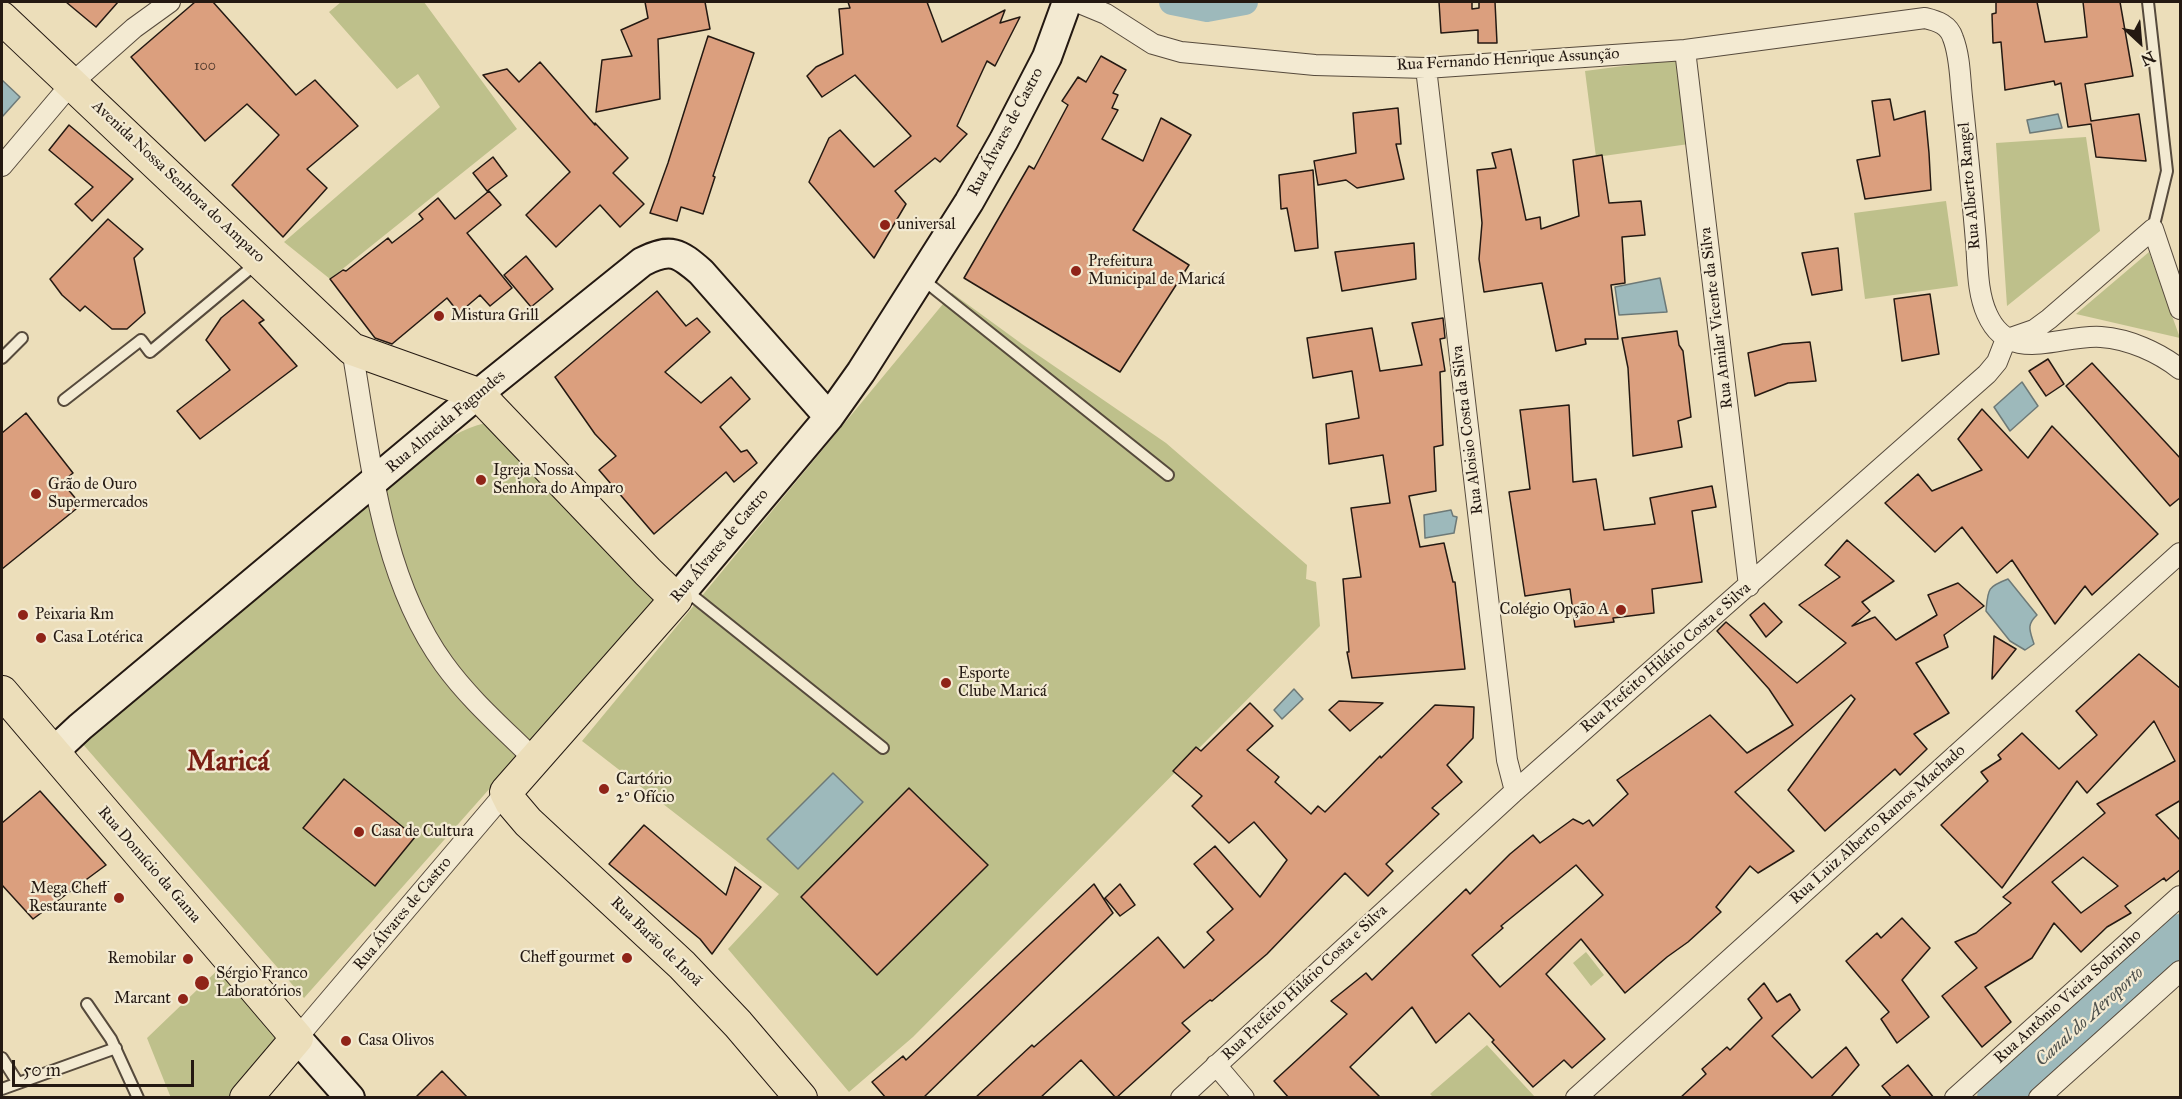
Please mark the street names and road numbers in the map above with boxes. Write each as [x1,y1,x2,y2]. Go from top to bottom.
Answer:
street label: Rua Fernando Henrique Assunção [1396,45,1620,75]
street label: Rua Álvares de Castro [964,65,1048,199]
street label: Avenida Nossa Senhora do Amparo [88,97,268,267]
street label: Rua Alberto Rangel [1955,122,1985,250]
street label: Rua Amilar Vicente da Silva [1696,226,1738,410]
street label: Rua Aloisio Costa da Silva [1448,344,1488,516]
street label: Rua Almeida Fagundes [382,367,510,477]
street label: Rua Álvares de Castro [667,485,773,607]
street label: Rua Prefeito Hilário Costa e Silva [1577,579,1755,737]
street label: Rua Luiz Alberto Ramos Machado [1786,741,1970,909]
street label: Rua Domício da Gama [93,803,205,927]
street label: Rua Álvares de Castro [350,853,456,975]
street label: Rua Barão de Inoã [606,893,706,991]
street label: Rua Prefeito Hilário Costa e Silva [1218,901,1392,1065]
street label: Rua Antônio Vieira Sobrinho [1990,926,2146,1068]

